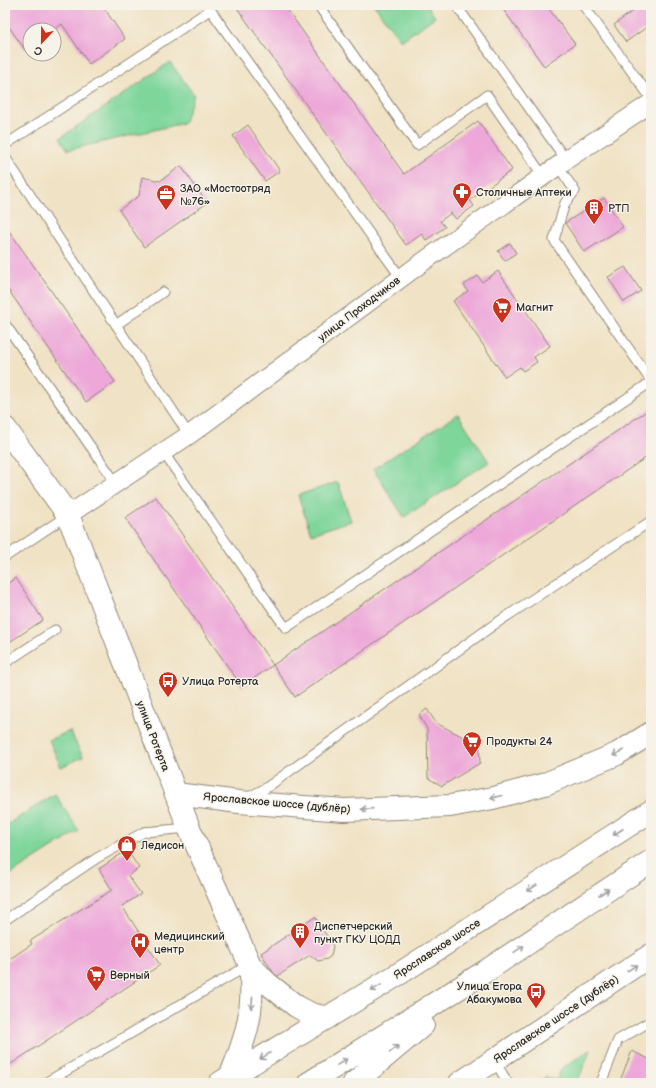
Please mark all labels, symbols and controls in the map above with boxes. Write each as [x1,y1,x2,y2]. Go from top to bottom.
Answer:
north arrow [22,22,62,62]
text: С [32,43,44,58]
pharmacy icon: Столичные Аптеки [451,181,473,209]
place label: ЗАО «Мостоотряд №76» [180,182,271,208]
office icon: ЗАО «Мостоотряд №76» [155,183,177,211]
place label: Столичные Аптеки [476,186,572,199]
building icon: РТП [583,197,605,225]
place label: РТП [608,202,630,215]
street label: улица Проходчиков [315,274,403,344]
supermarket icon: Магнит [491,296,513,324]
place label: Магнит [516,301,553,314]
bus stop icon: Улица Ротерта [157,670,179,698]
place label: Улица Ротерта [182,675,259,688]
street label: улица Ротерта [134,699,173,774]
supermarket icon: Продукты 24 [461,730,483,758]
place label: Продукты 24 [486,735,553,748]
one-way arrow [612,750,624,758]
street label: Ярославское шоссе (дублёр) [203,790,351,816]
one-way arrow [490,794,503,801]
one-way arrow [361,806,374,813]
one-way arrow [613,828,624,836]
shop icon: Ледисон [116,834,138,862]
place label: Ледисон [140,839,184,852]
one-way arrow [526,884,538,892]
one-way arrow [598,888,609,896]
street label: Ярославское шоссе [391,916,483,982]
place label: Диспетчерский пункт ГКУ ЦОДД [314,920,401,946]
building icon: Диспетчерский пункт ГКУ ЦОДД [289,921,311,949]
place label: Медицинский центр [154,930,225,956]
hospital icon: Медицинский центр [129,931,151,959]
one-way arrow [513,945,524,953]
supermarket icon: Верный [85,964,107,992]
one-way arrow [627,964,638,972]
place label: Верный [110,969,150,982]
street label: Ярославское шоссе (дублёр) [491,972,621,1066]
place label: Улица Егора Абакумова [457,980,522,1006]
bus stop icon: Улица Егора Абакумова [525,981,547,1009]
one-way arrow [371,984,382,992]
one-way arrow [248,996,255,1009]
one-way arrow [389,1044,400,1053]
one-way arrow [259,1052,271,1060]
one-way arrow [337,1058,348,1066]

